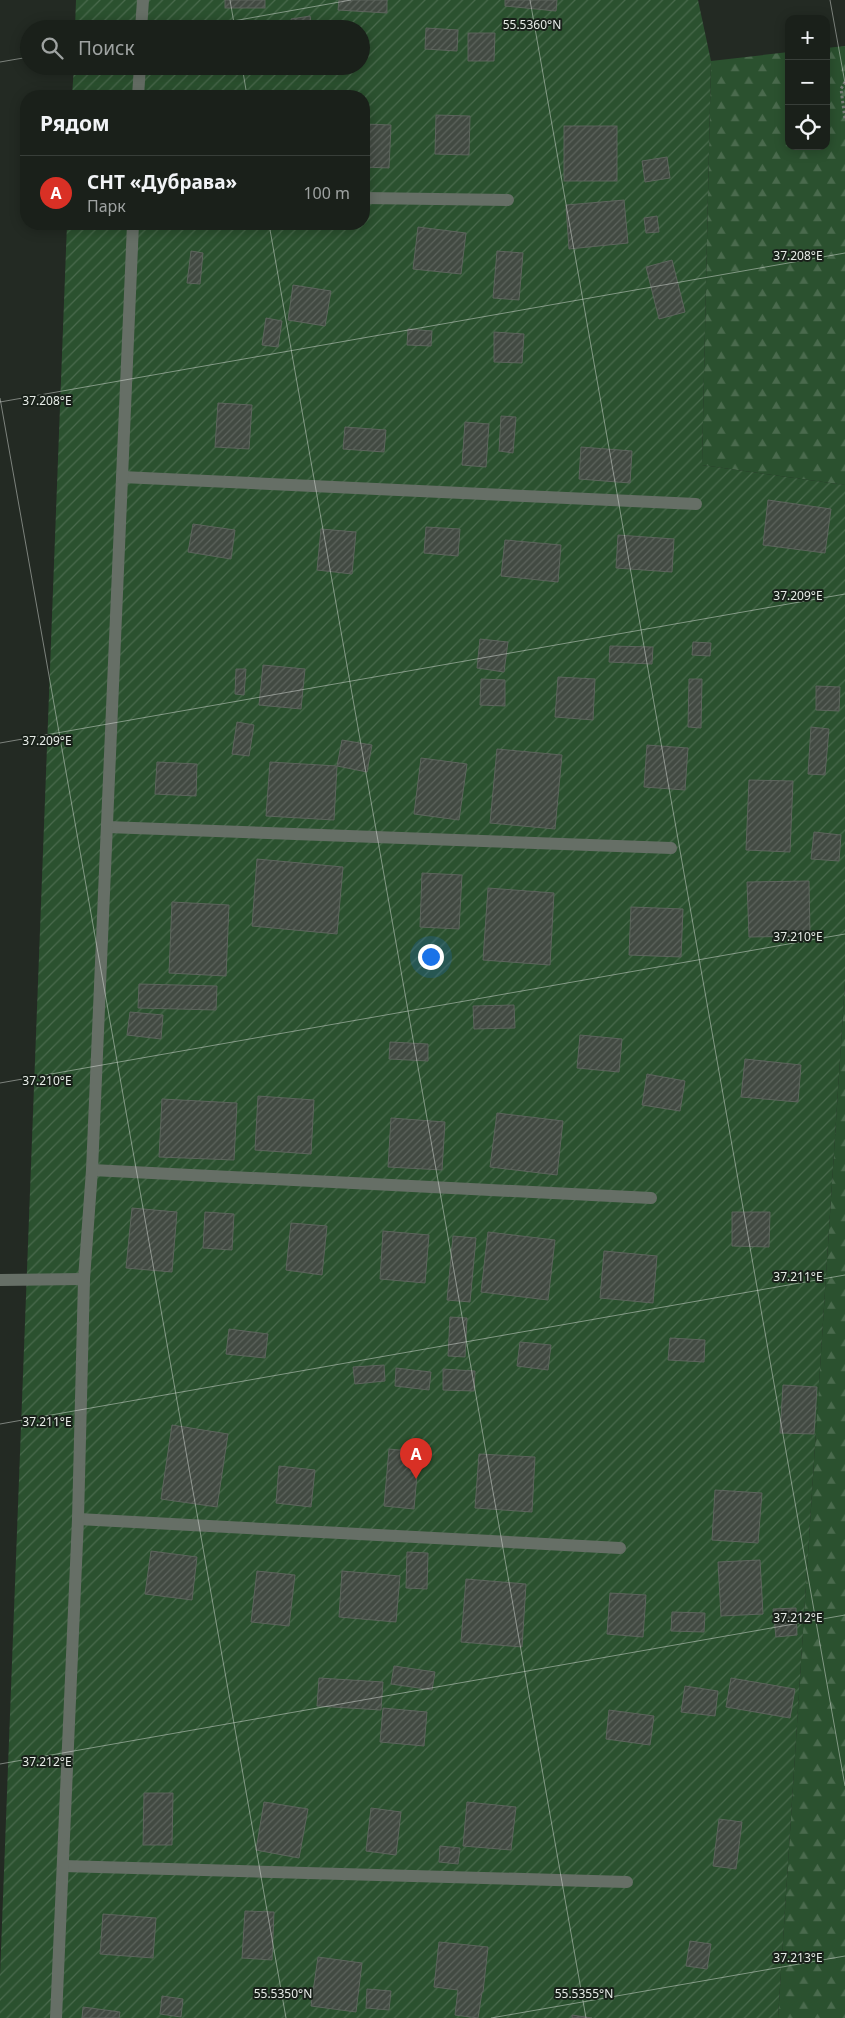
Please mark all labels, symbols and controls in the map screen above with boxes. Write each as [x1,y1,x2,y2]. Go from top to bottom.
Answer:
map controls [785,15,830,150]
button: + [785,15,830,60]
text: 55.5360°N [503,16,561,33]
search box [20,20,370,75]
icon: search [38,34,66,62]
text: Поиск [78,35,134,61]
button: − [785,60,830,105]
button: locate [785,105,830,150]
text: Рядом [40,109,110,137]
text: СНТ «Дубрава» [87,169,237,195]
text: A [50,182,62,204]
text: 100 m [303,182,350,204]
text: Парк [87,195,126,217]
text: 37.208°E [773,247,823,264]
text: 37.208°E [22,392,72,409]
text: 37.209°E [773,587,823,604]
text: 37.209°E [22,732,72,749]
text: 37.210°E [773,928,823,945]
your location [418,944,444,970]
text: 37.210°E [22,1072,72,1089]
text: 37.211°E [773,1268,823,1285]
text: 37.211°E [22,1413,72,1430]
pin: A [400,1438,432,1479]
text: 37.212°E [773,1609,823,1626]
text: 37.212°E [22,1753,72,1770]
text: 37.213°E [773,1949,823,1966]
text: 55.5350°N [254,1985,312,2002]
text: 55.5355°N [555,1985,613,2002]

